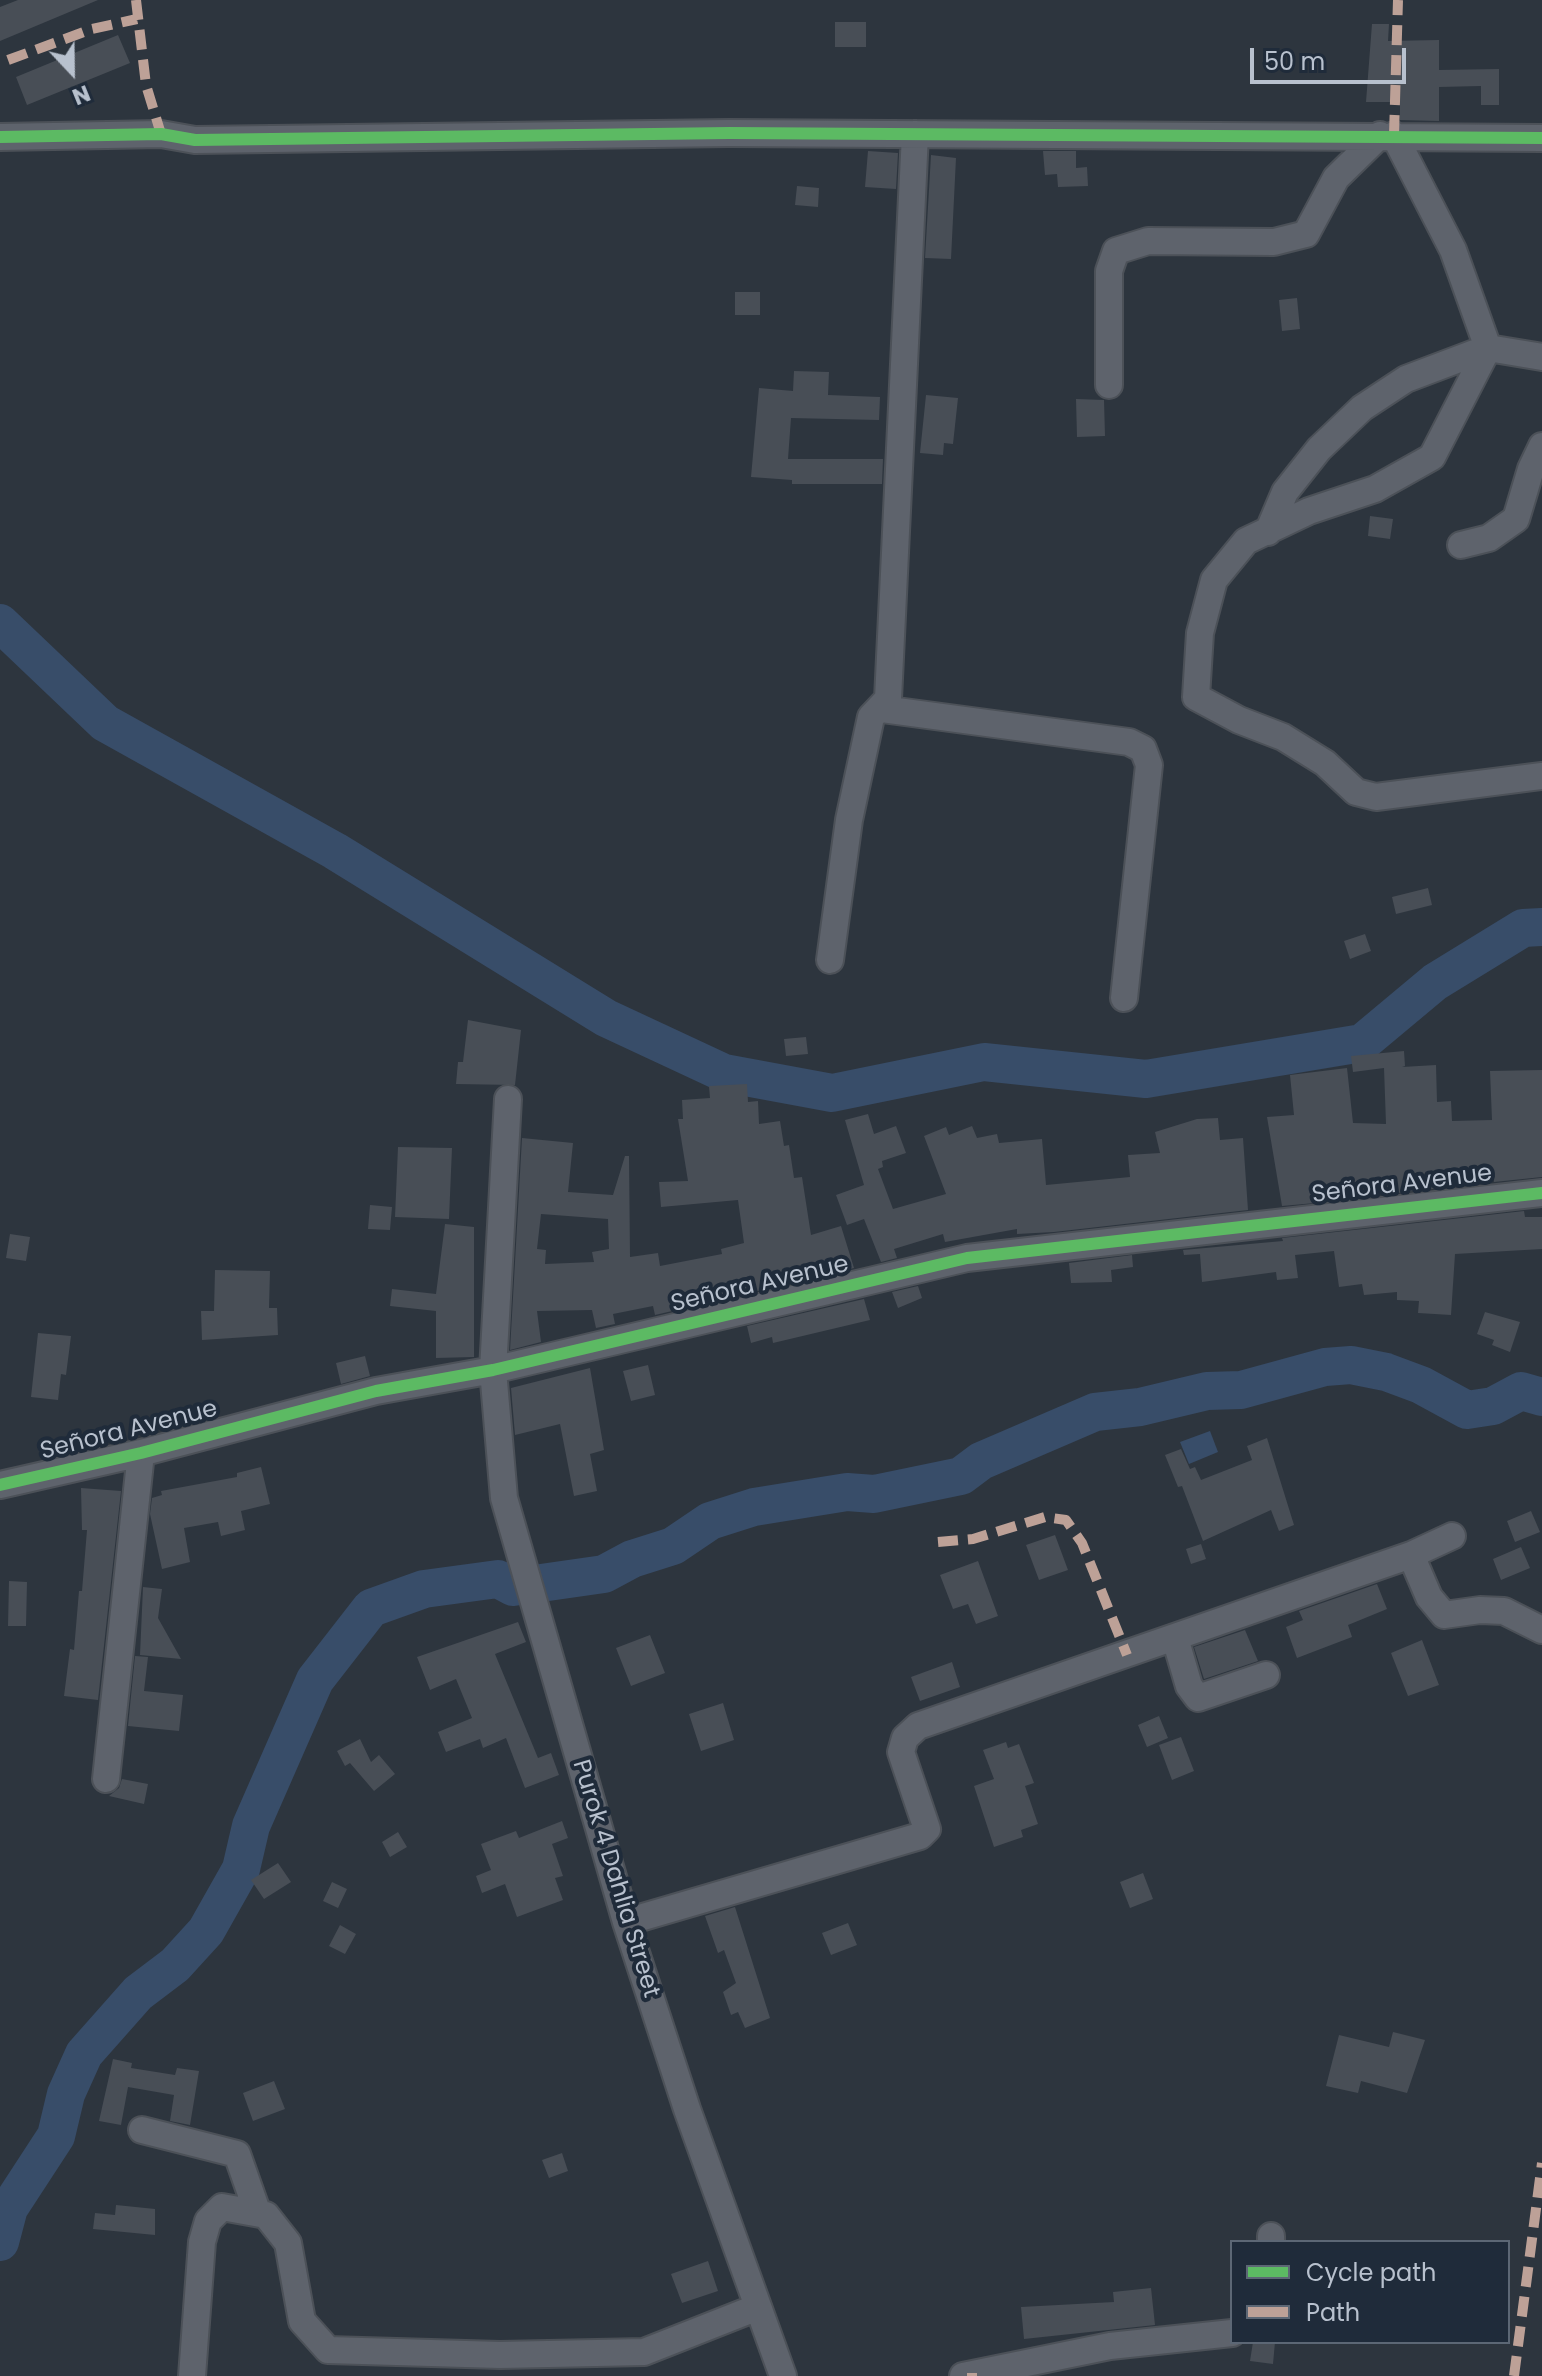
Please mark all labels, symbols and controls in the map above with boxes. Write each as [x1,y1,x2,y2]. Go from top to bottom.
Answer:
north arrow [32,32,112,112]
scale bar [1254,32,1410,82]
text: 50 m [1264,45,1325,78]
text: N [68,77,95,112]
street label: Señora Avenue [1310,1160,1494,1210]
street label: Señora Avenue [668,1251,852,1319]
street label: Señora Avenue [38,1395,220,1467]
street label: Purok 4 Dahlia Street [565,1757,665,2001]
legend [1230,2240,1510,2344]
text: Cycle path [1306,2256,1436,2289]
text: Path [1306,2296,1360,2329]

